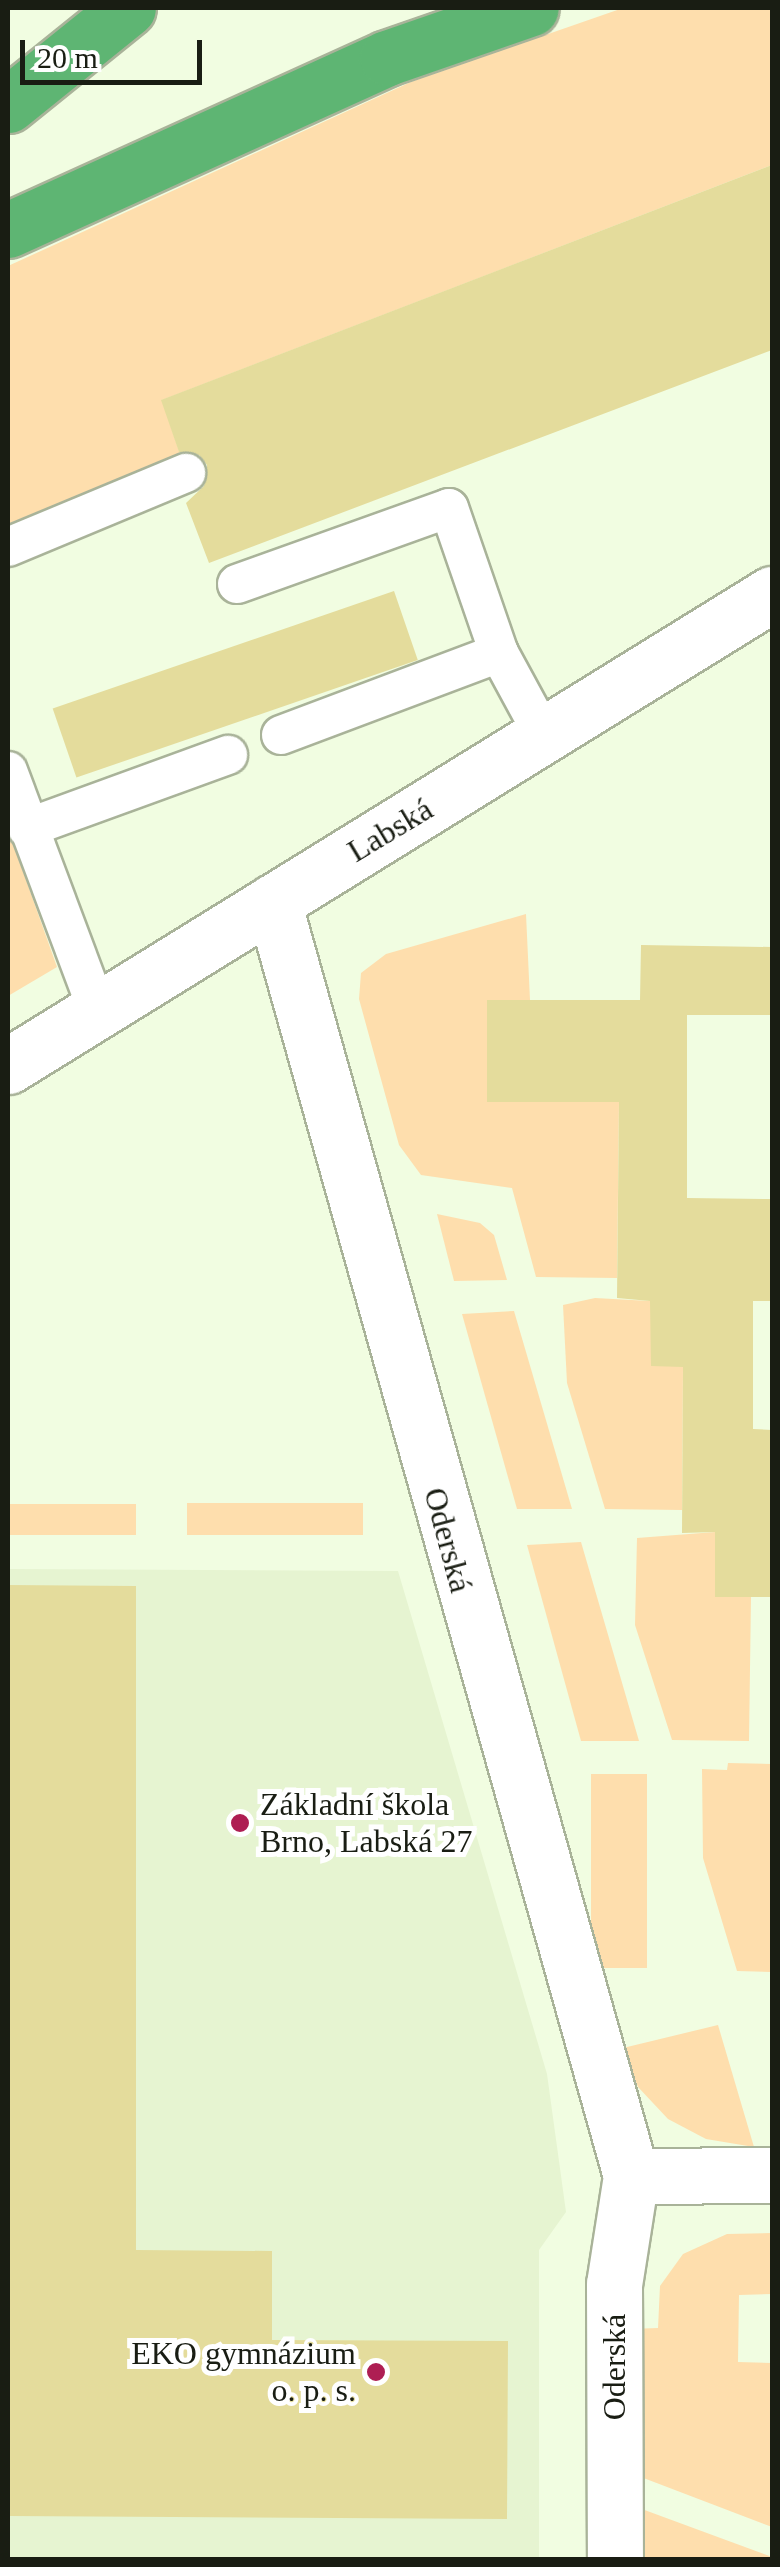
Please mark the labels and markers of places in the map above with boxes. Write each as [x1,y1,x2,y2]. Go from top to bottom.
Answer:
place label: Základní škola Brno, Labská 27 [260,1786,472,1861]
marker: Základní škola Brno, Labská 27 [229,1812,251,1834]
place label: EKO gymnázium o. p. s. [131,2335,356,2410]
marker: EKO gymnázium o. p. s. [365,2361,387,2383]

